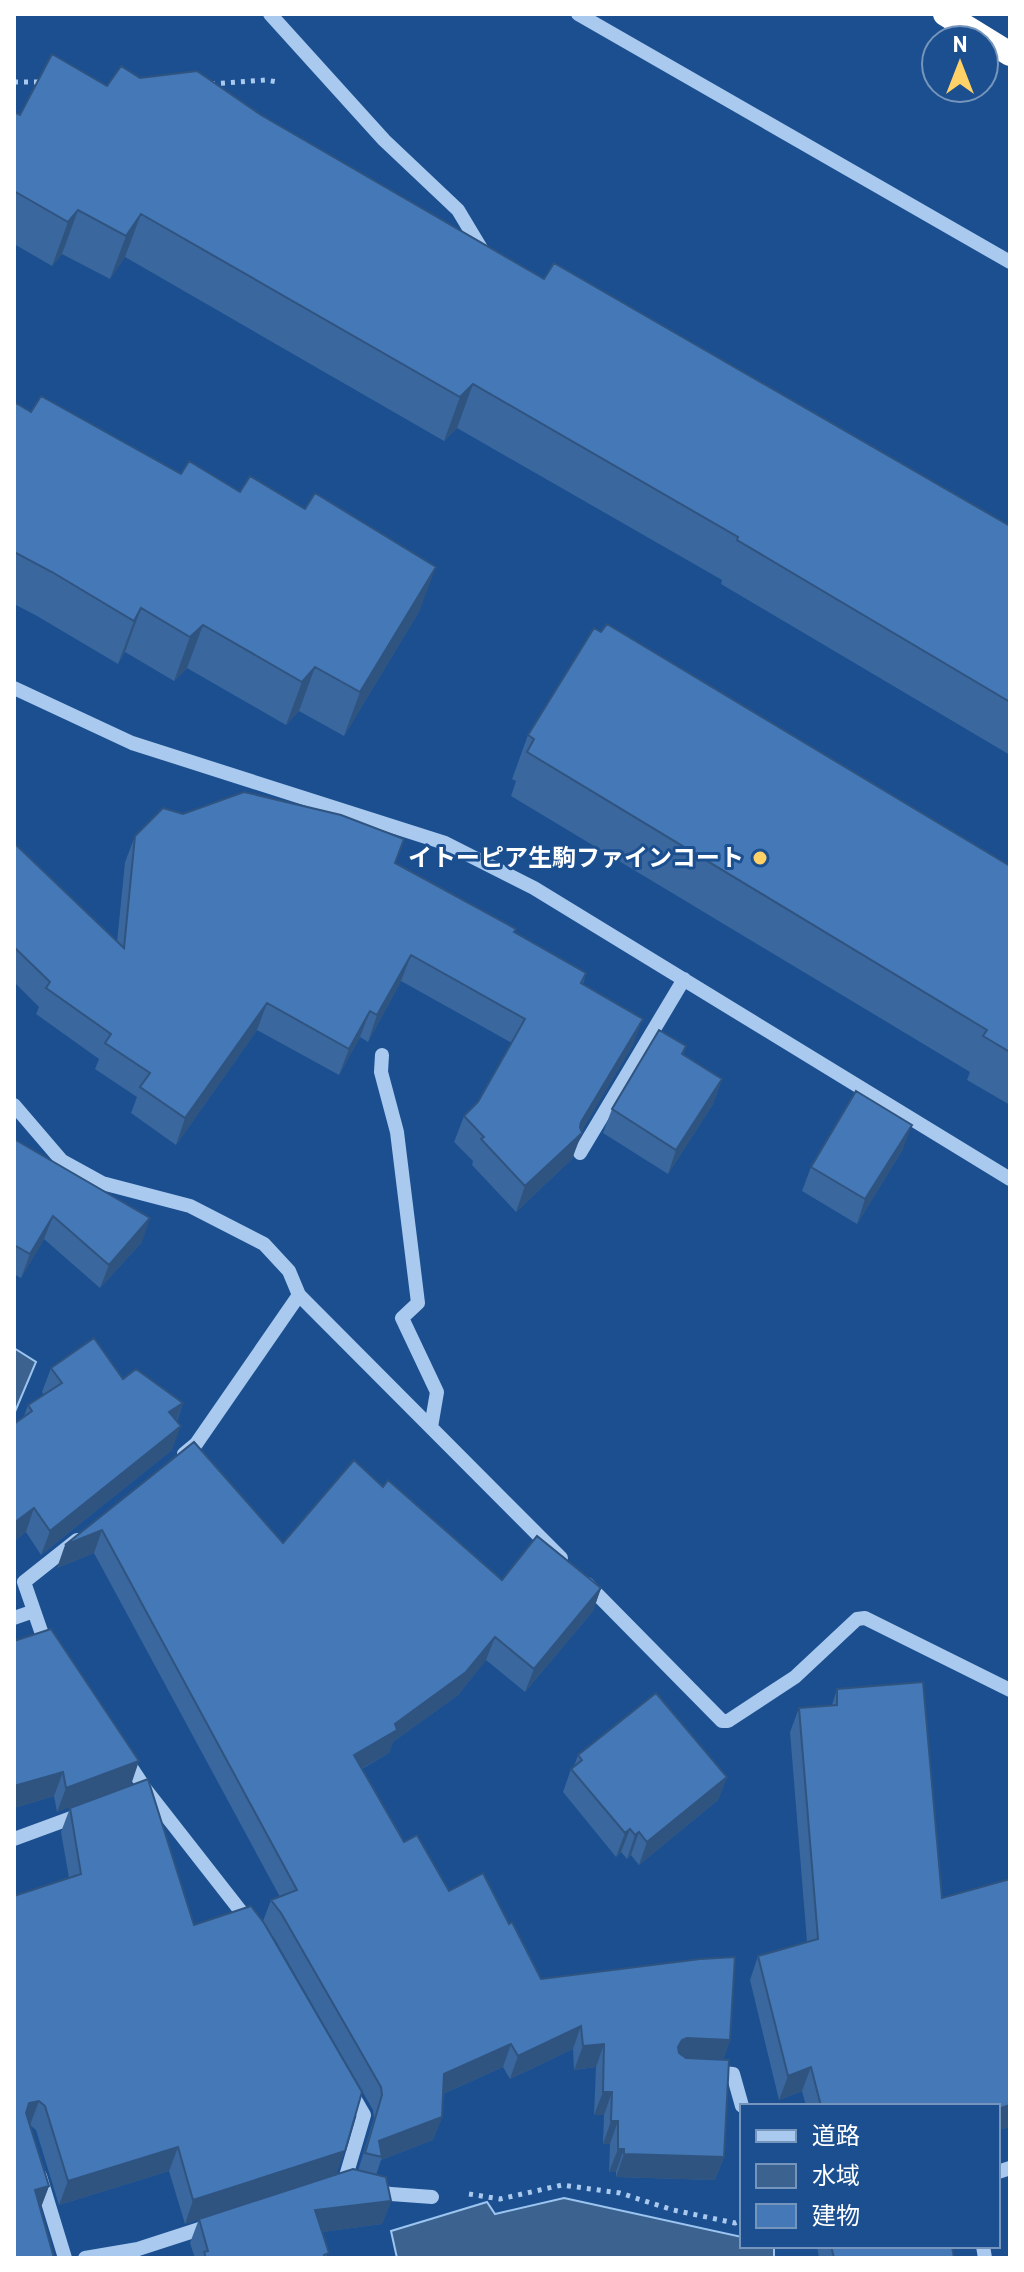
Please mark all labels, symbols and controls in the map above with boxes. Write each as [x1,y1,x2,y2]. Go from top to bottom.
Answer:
north arrow [920,24,1000,104]
text: N [953,30,967,56]
place label: イトーピア生駒ファインコート [408,842,744,871]
marker: イトーピア生駒ファインコート [751,849,769,867]
legend [740,2104,1000,2248]
text: 道路 [812,2120,860,2149]
text: 水域 [812,2160,860,2189]
text: 建物 [812,2200,860,2229]

